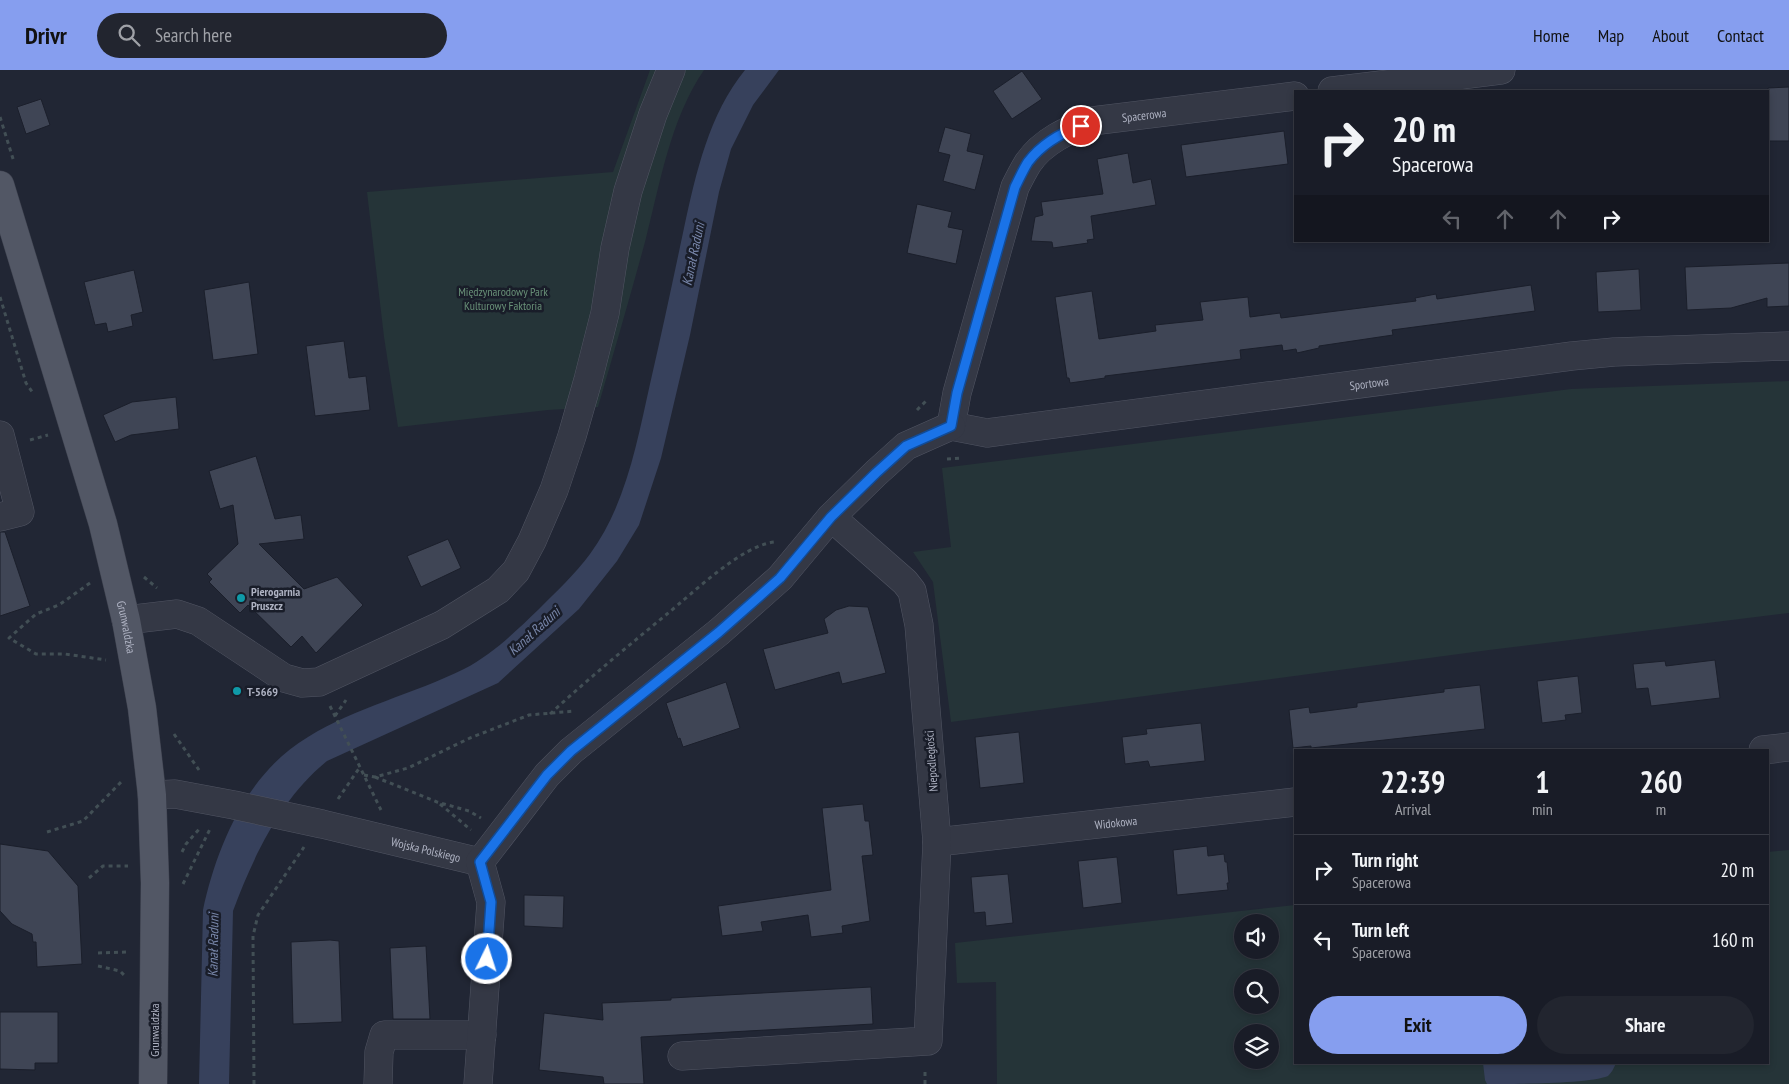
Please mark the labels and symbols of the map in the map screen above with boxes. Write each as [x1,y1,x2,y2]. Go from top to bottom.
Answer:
street label: Spacerowa [1121,104,1167,125]
pin [1060,105,1102,147]
water label: Kanał Raduni [678,219,709,287]
park label: Międzynarodowy Park Kulturowy Faktoria [458,284,548,313]
street label: Sportowa [1349,373,1390,393]
place label: Pierogarnia Pruszcz [251,584,300,613]
marker: Pierogarnia Pruszcz [235,592,247,604]
street label: Grunwaldzka [114,599,139,655]
water label: Kanał Raduni [504,602,565,659]
place label: T-5669 [247,684,278,699]
marker: T-5669 [231,685,243,697]
street label: Niepodległości [921,730,941,792]
street label: Widokowa [1094,812,1138,832]
street label: Wojska Polskiego [390,833,462,865]
water label: Kanał Raduni [203,911,223,977]
position arrow [460,932,512,984]
street label: Grunwaldzka [147,1003,162,1057]

